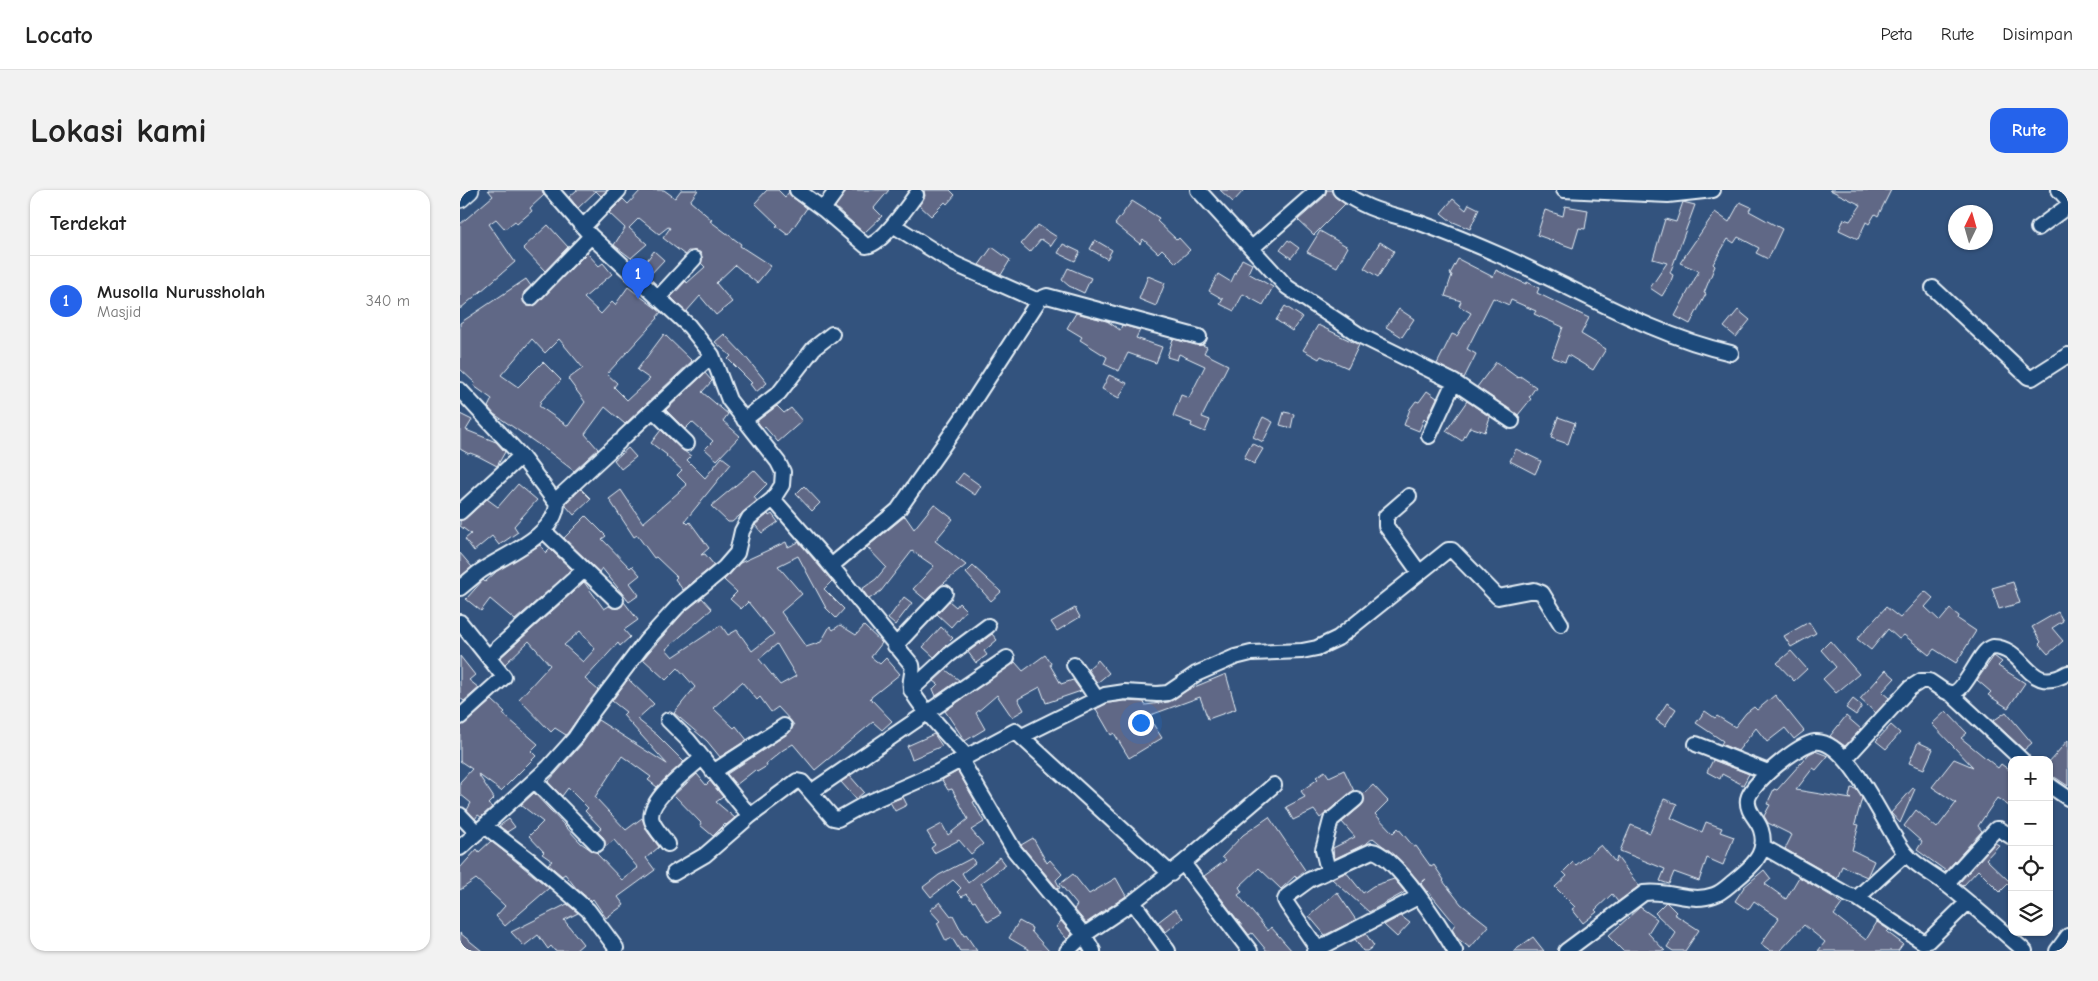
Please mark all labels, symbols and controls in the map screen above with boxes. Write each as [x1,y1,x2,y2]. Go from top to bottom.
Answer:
text: Locato [25,21,93,49]
text: Peta [1880,24,1913,45]
text: Rute [1941,24,1974,45]
text: Disimpan [2002,24,2073,45]
button: Rute [1990,108,2068,153]
text: Lokasi kami [30,110,207,151]
north arrow [1948,205,1993,250]
text: Terdekat [50,211,126,235]
pin: 1 [622,258,654,299]
text: Musolla Nurussholah [97,281,265,303]
text: 1 [63,292,69,310]
text: 340 m [366,292,410,310]
text: Masjid [97,303,141,321]
your location [1128,710,1154,736]
map controls [2008,756,2053,936]
button: + [2008,756,2053,801]
button: − [2008,801,2053,846]
button: locate [2008,846,2053,891]
button: layers [2008,891,2053,936]

